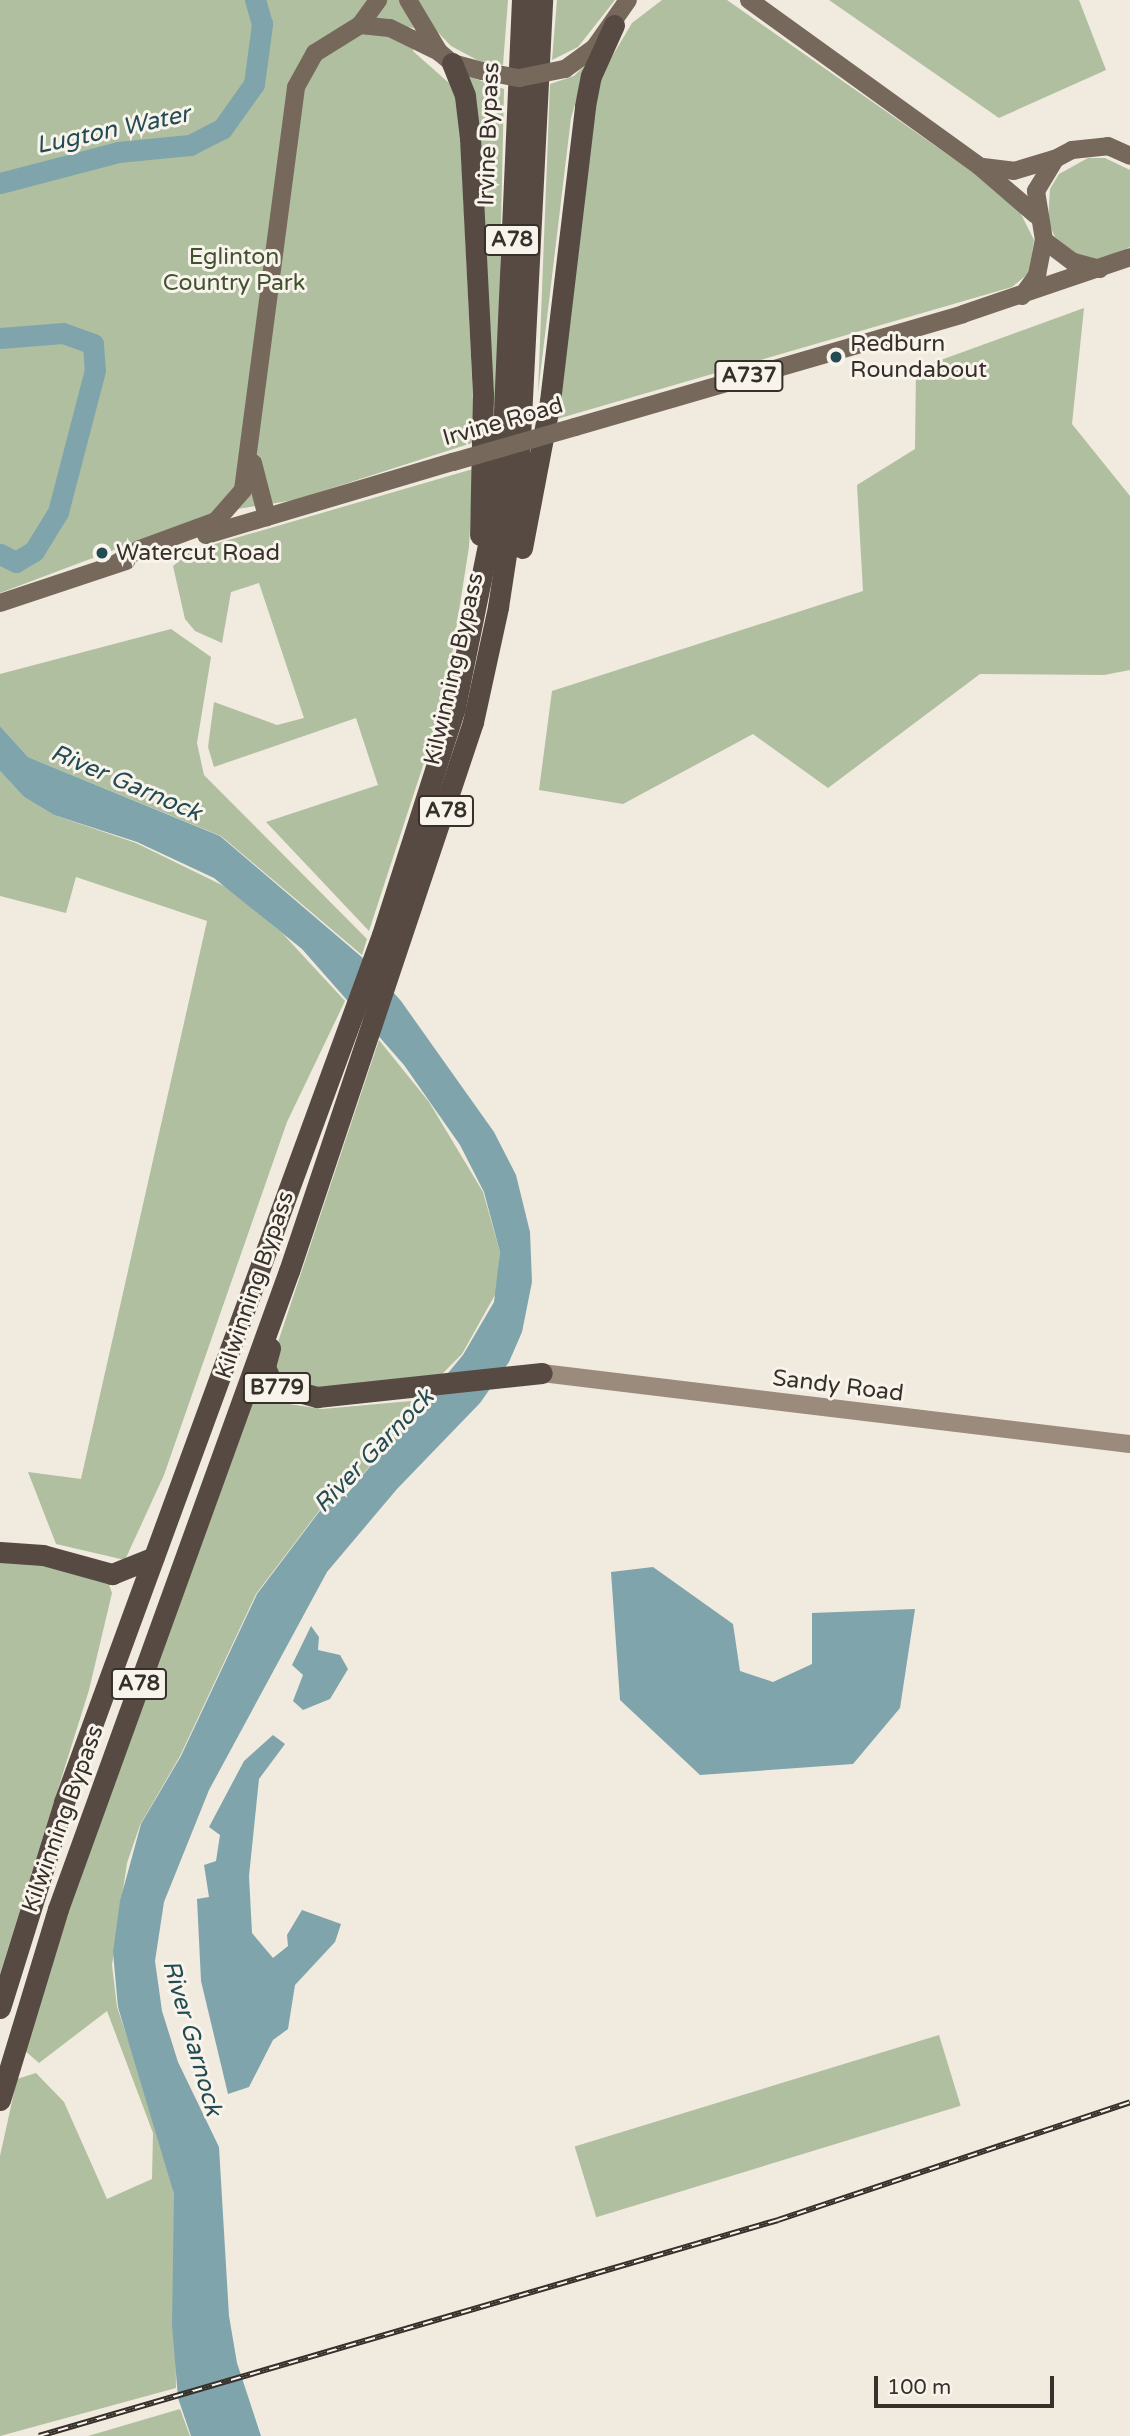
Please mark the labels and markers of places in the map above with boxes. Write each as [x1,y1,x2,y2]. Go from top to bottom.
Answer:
place label: Redburn Roundabout [850,330,987,384]
marker: Redburn Roundabout [828,349,844,365]
place label: Watercut Road [116,539,280,567]
marker: Watercut Road [94,545,110,561]

